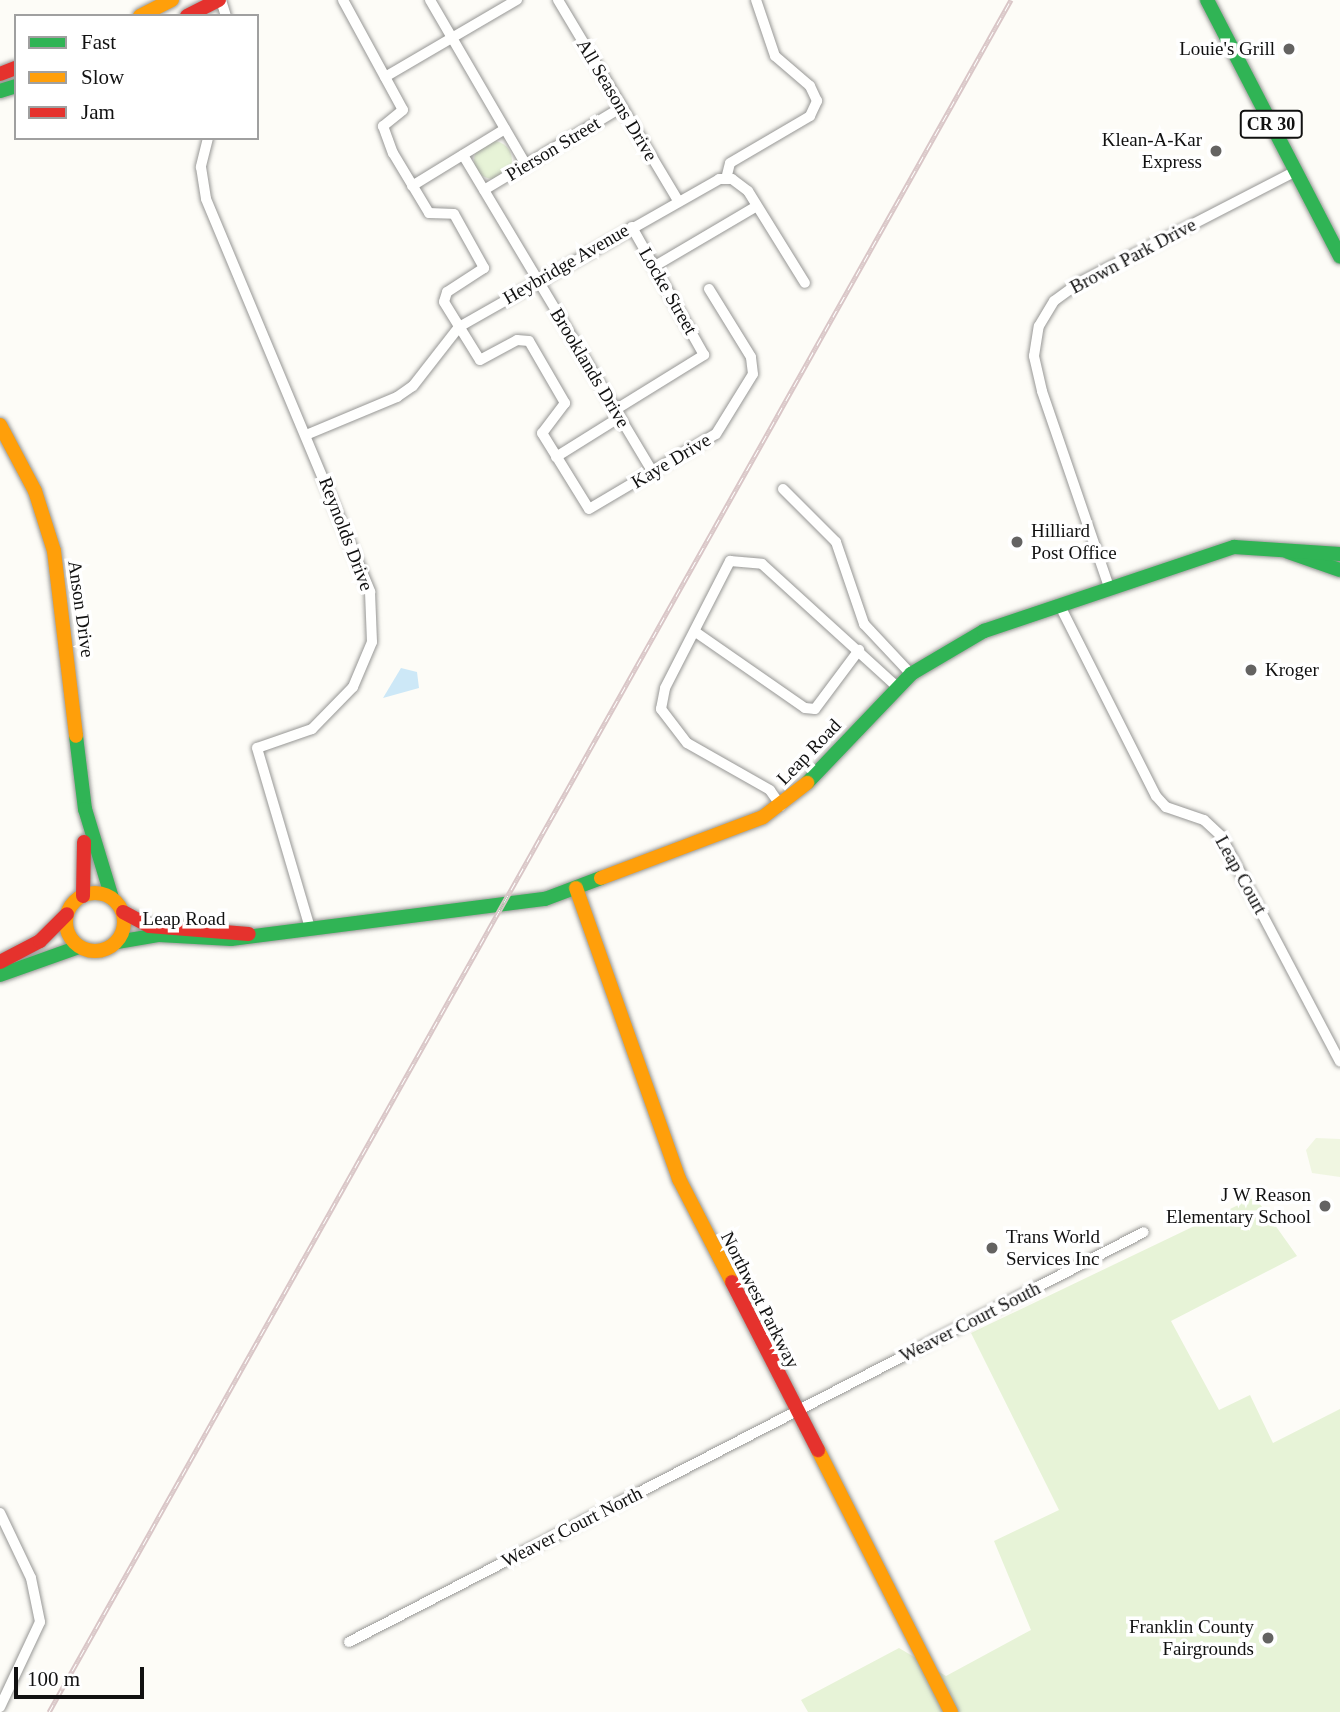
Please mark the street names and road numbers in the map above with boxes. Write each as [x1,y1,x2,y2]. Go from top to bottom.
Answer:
street label: All Seasons Drive [572,35,662,165]
road number: CR 30 [1240,110,1302,139]
street label: Pierson Street [502,112,604,186]
street label: Brown Park Drive [1066,213,1200,299]
street label: Heybridge Avenue [499,218,633,310]
street label: Locke Street [634,243,702,339]
street label: Brooklands Drive [545,304,635,432]
street label: Kaye Drive [627,429,715,493]
street label: Reynolds Drive [314,474,378,594]
street label: Anson Drive [63,559,99,659]
street label: Leap Road [772,714,846,790]
street label: Leap Court [1210,832,1272,918]
street label: Leap Road [143,908,225,930]
street label: Northwest Parkway [716,1228,804,1372]
street label: Weaver Court South [896,1277,1044,1367]
street label: Weaver Court North [498,1482,646,1572]

